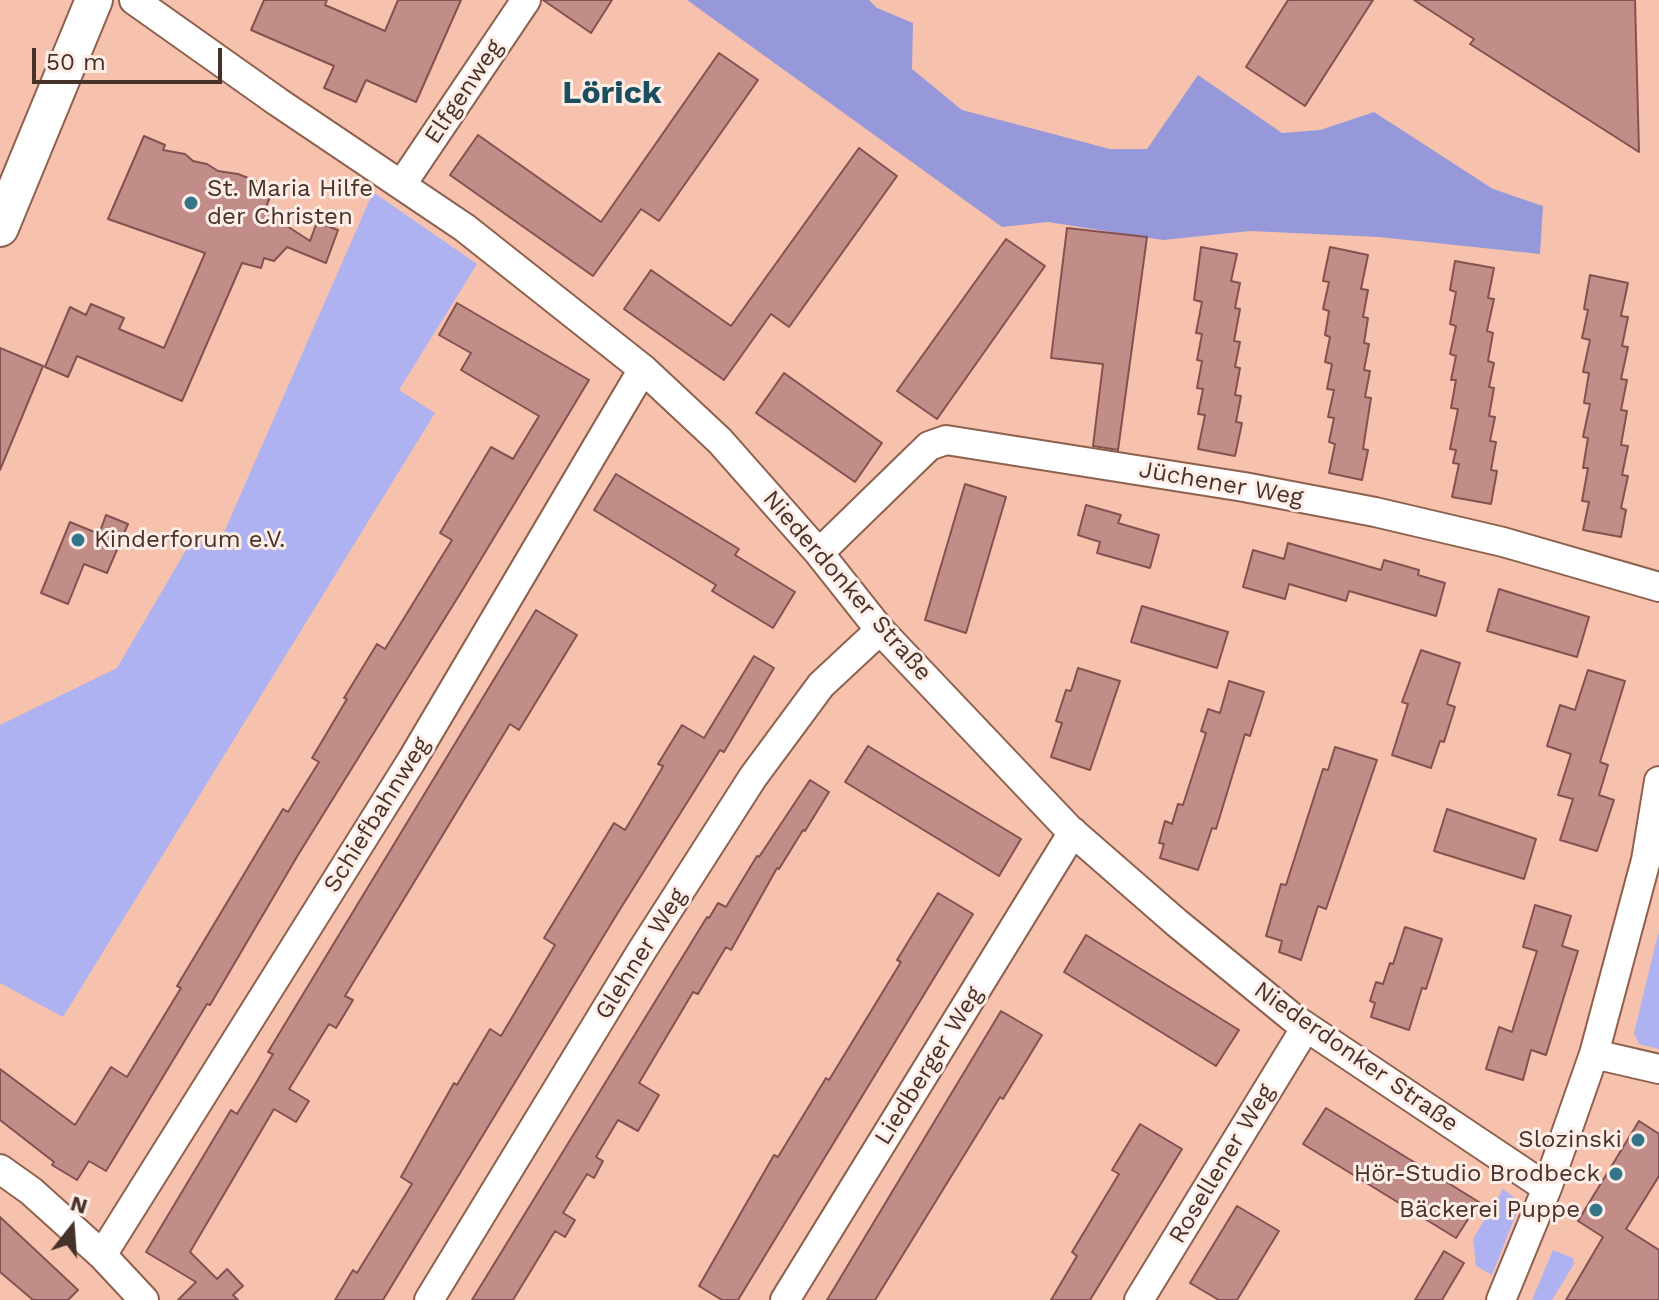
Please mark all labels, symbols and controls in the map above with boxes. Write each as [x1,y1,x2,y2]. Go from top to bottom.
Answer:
scale bar [36,32,226,82]
street label: Elfgenweg [419,34,509,150]
text: 50 m [46,48,106,76]
district label: Lörick [562,75,662,113]
place label: St. Maria Hilfe der Christen [207,175,373,231]
marker: St. Maria Hilfe der Christen [182,194,200,212]
street label: Jüchener Weg [1137,455,1305,513]
street label: Niederdonker Straße [757,485,937,687]
place label: Kinderforum e.V. [94,526,285,554]
marker: Kinderforum e.V. [69,531,87,549]
street label: Schiefbahnweg [318,732,436,898]
street label: Glehner Weg [589,883,693,1025]
street label: Niederdonker Straße [1248,976,1464,1138]
street label: Liedberger Weg [869,982,989,1150]
street label: Rosellener Weg [1163,1079,1281,1249]
place label: Slozinski [1518,1126,1622,1154]
marker: Slozinski [1629,1131,1647,1149]
place label: Hör-Studio Brodbeck [1354,1160,1600,1188]
marker: Hör-Studio Brodbeck [1607,1165,1625,1183]
north arrow [32,1188,112,1268]
text: N [68,1190,91,1219]
place label: Bäckerei Puppe [1399,1196,1580,1224]
marker: Bäckerei Puppe [1587,1201,1605,1219]

